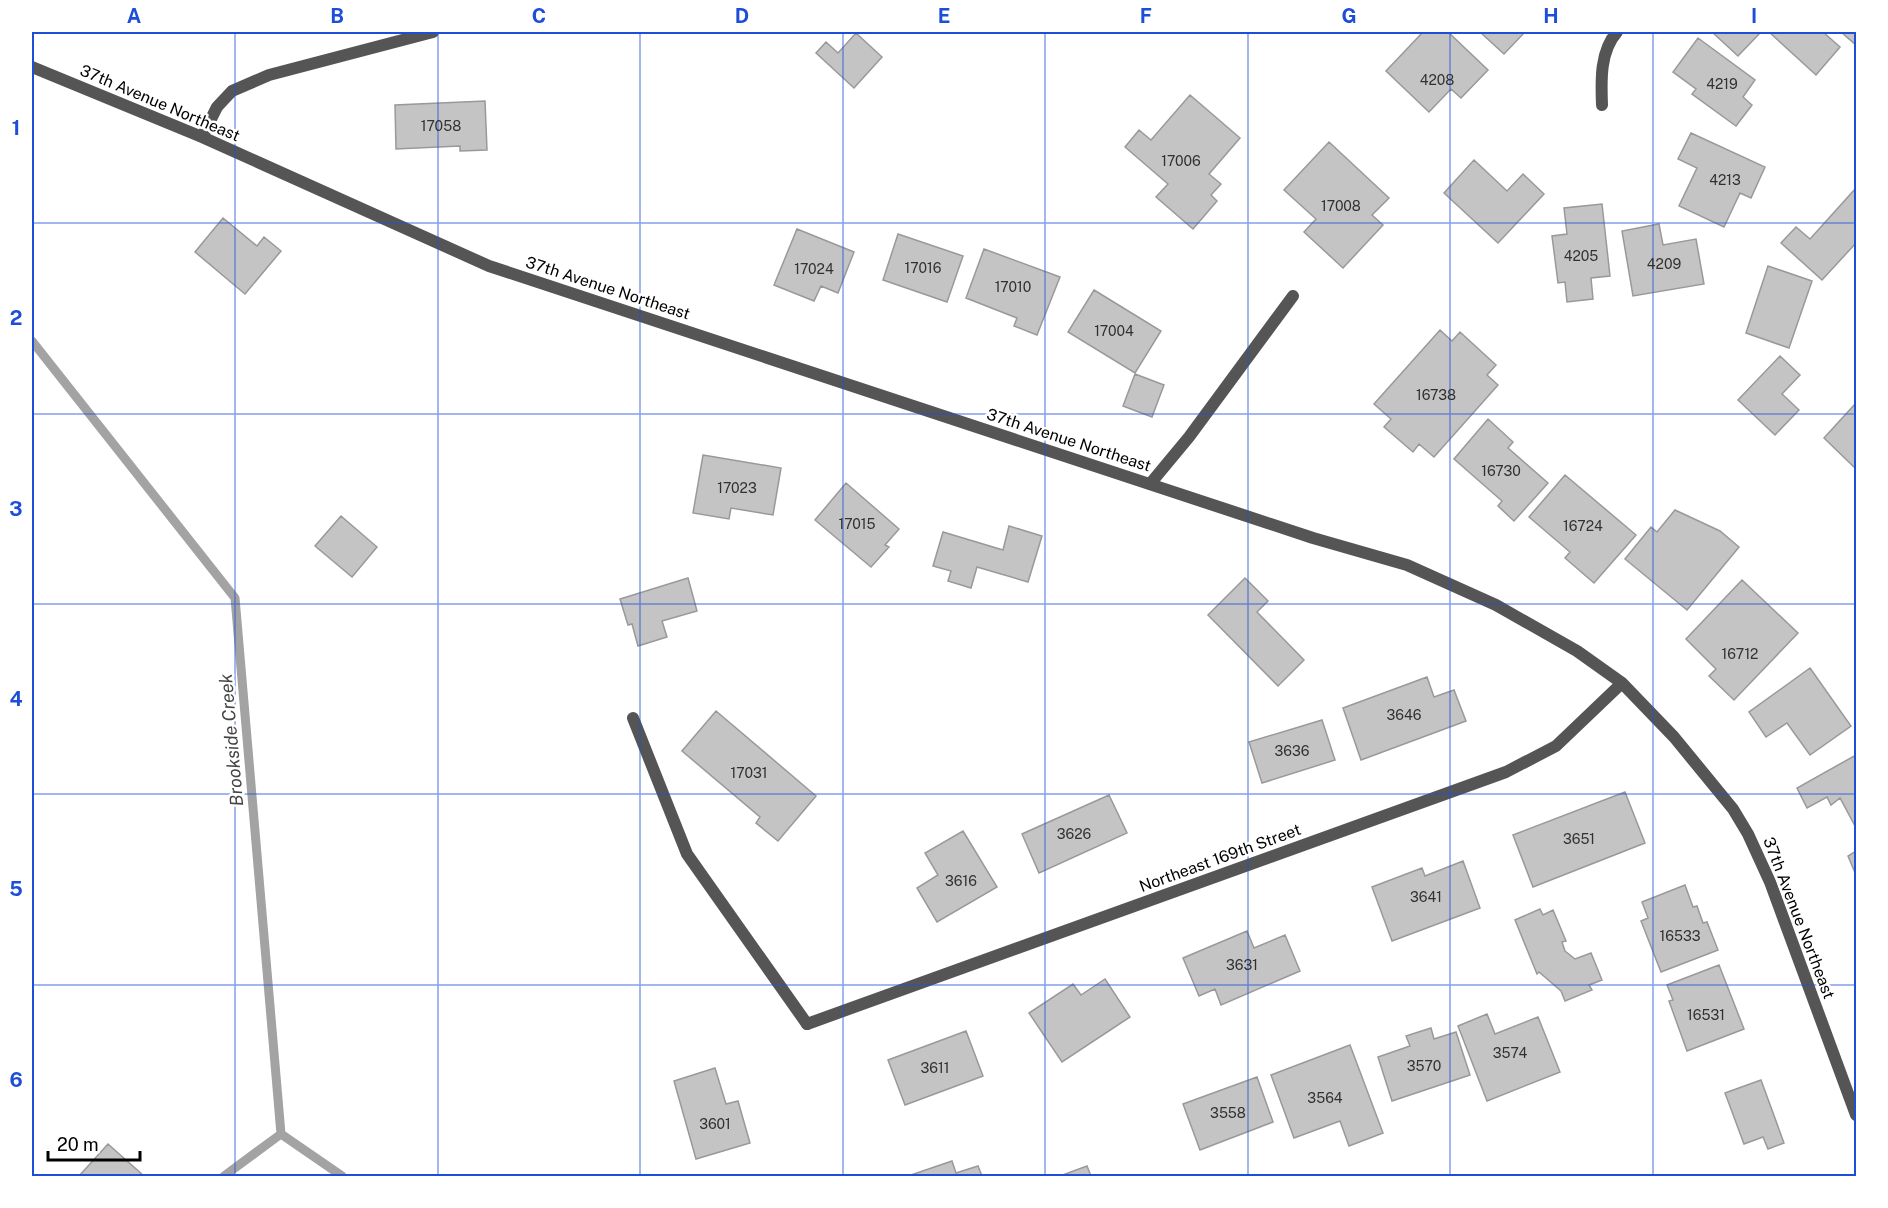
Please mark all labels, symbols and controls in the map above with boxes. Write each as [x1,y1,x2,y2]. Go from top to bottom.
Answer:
text: A [127,4,141,28]
text: B [330,4,344,28]
text: C [532,4,546,28]
text: D [735,4,749,28]
text: E [938,4,950,28]
text: F [1140,4,1152,28]
text: G [1341,4,1357,28]
text: H [1543,4,1559,28]
text: I [1751,4,1757,28]
street label: 37th Avenue Northeast [77,61,243,145]
house number: 4208 [1420,72,1454,88]
house number: 4219 [1706,76,1738,92]
text: 1 [12,116,20,140]
house number: 17058 [421,118,461,134]
house number: 17006 [1161,153,1201,169]
house number: 4213 [1709,172,1741,188]
house number: 17008 [1321,198,1361,214]
house number: 4205 [1564,248,1598,264]
street label: 37th Avenue Northeast [523,252,693,324]
house number: 4209 [1647,256,1681,272]
house number: 17016 [905,260,942,276]
house number: 17024 [794,261,834,277]
house number: 17010 [995,279,1031,295]
text: 2 [10,306,22,330]
house number: 17004 [1094,323,1134,339]
house number: 16738 [1416,387,1456,403]
street label: 37th Avenue Northeast [984,404,1154,476]
house number: 16730 [1481,463,1521,479]
house number: 17023 [717,480,757,496]
text: 3 [9,497,23,521]
house number: 17015 [838,516,876,532]
house number: 16724 [1563,518,1603,534]
house number: 16712 [1722,646,1758,662]
water label: Brookside Creek [215,673,247,807]
text: 4 [9,687,23,711]
house number: 3646 [1387,707,1422,723]
house number: 3636 [1275,743,1310,759]
house number: 17031 [731,765,767,781]
street label: Northeast 169th Street [1137,820,1303,896]
house number: 3626 [1057,826,1092,842]
house number: 3651 [1563,831,1595,847]
street label: 37th Avenue Northeast [1759,834,1839,1002]
house number: 3616 [945,873,977,889]
text: 5 [9,877,23,901]
house number: 3641 [1410,889,1442,905]
house number: 16533 [1660,928,1701,944]
house number: 3631 [1226,957,1258,973]
house number: 16531 [1687,1007,1725,1023]
house number: 3574 [1493,1045,1528,1061]
house number: 3570 [1407,1058,1441,1074]
house number: 3611 [921,1060,949,1076]
text: 6 [9,1068,23,1092]
house number: 3564 [1307,1090,1343,1106]
house number: 3558 [1210,1105,1246,1121]
house number: 3601 [699,1116,731,1132]
scale bar [48,1124,140,1162]
text: 20 m [57,1134,99,1155]

